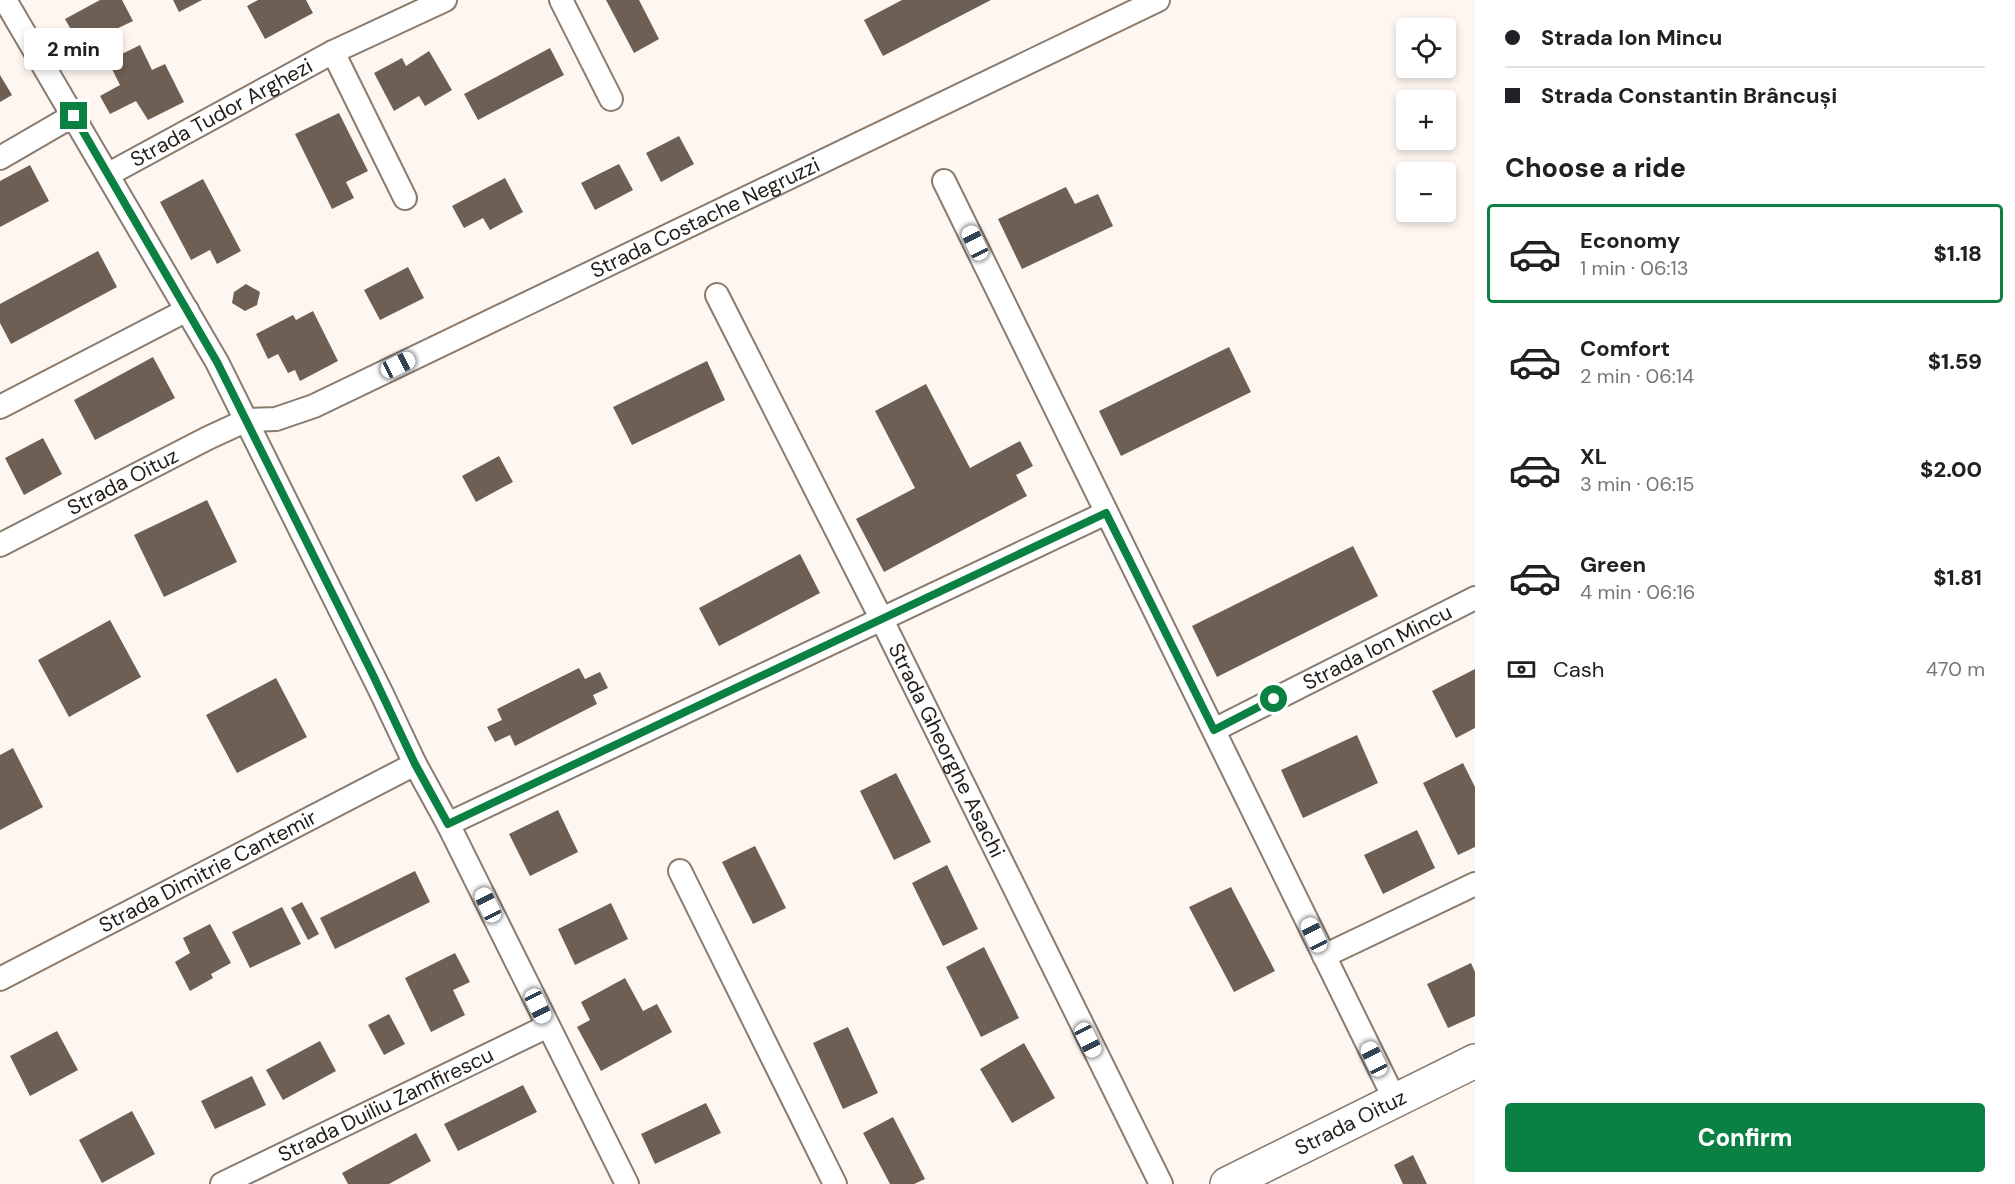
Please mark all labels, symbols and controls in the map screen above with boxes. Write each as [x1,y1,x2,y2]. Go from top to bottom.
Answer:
map controls [1396,18,1456,222]
button: locate [1396,18,1456,78]
text: Strada Ion Mincu [1541,23,1722,52]
callout: 2 min [25,29,124,71]
text: 2 min [47,36,100,62]
street label: Strada Tudor Arghezi [125,52,317,174]
text: Strada Constantin Brâncuși [1541,81,1837,110]
button: + [1396,90,1456,150]
route end [60,102,87,129]
text: Choose a ride [1505,150,1686,185]
street label: Strada Costache Negruzzi [586,151,824,285]
button: − [1396,162,1456,222]
car [959,223,991,263]
text: Economy [1580,226,1680,255]
icon: car [1508,227,1562,281]
text: $1.18 [1934,239,1982,268]
text: 1 min · 06:13 [1580,255,1689,281]
text: Comfort [1580,334,1670,363]
icon: car [1508,335,1562,389]
text: $1.59 [1928,347,1982,376]
car [378,349,418,381]
text: 2 min · 06:14 [1580,363,1694,389]
street label: Strada Oituz [62,442,183,522]
text: XL [1580,442,1607,471]
icon: car [1508,443,1562,497]
text: $2.00 [1920,455,1982,484]
text: 3 min · 06:15 [1580,471,1695,497]
text: Green [1580,550,1646,579]
icon: car [1508,551,1562,605]
text: $1.81 [1933,563,1982,592]
text: 4 min · 06:16 [1580,579,1695,605]
street label: Strada Ion Mincu [1298,598,1457,697]
street label: Strada Gheorghe Asachi [882,638,1011,862]
icon: cash [1505,653,1538,686]
text: Cash [1553,655,1604,684]
text: 470 m [1926,656,1985,682]
route start [1260,685,1287,712]
street label: Strada Dimitrie Cantemir [94,803,322,939]
car [472,885,504,925]
car [1298,915,1330,955]
car [522,986,554,1026]
car [1072,1020,1104,1060]
car [1358,1039,1390,1079]
street label: Strada Duiliu Zamfirescu [273,1041,498,1169]
street label: Strada Oituz [1290,1083,1411,1162]
button: Confirm [1505,1103,1985,1172]

